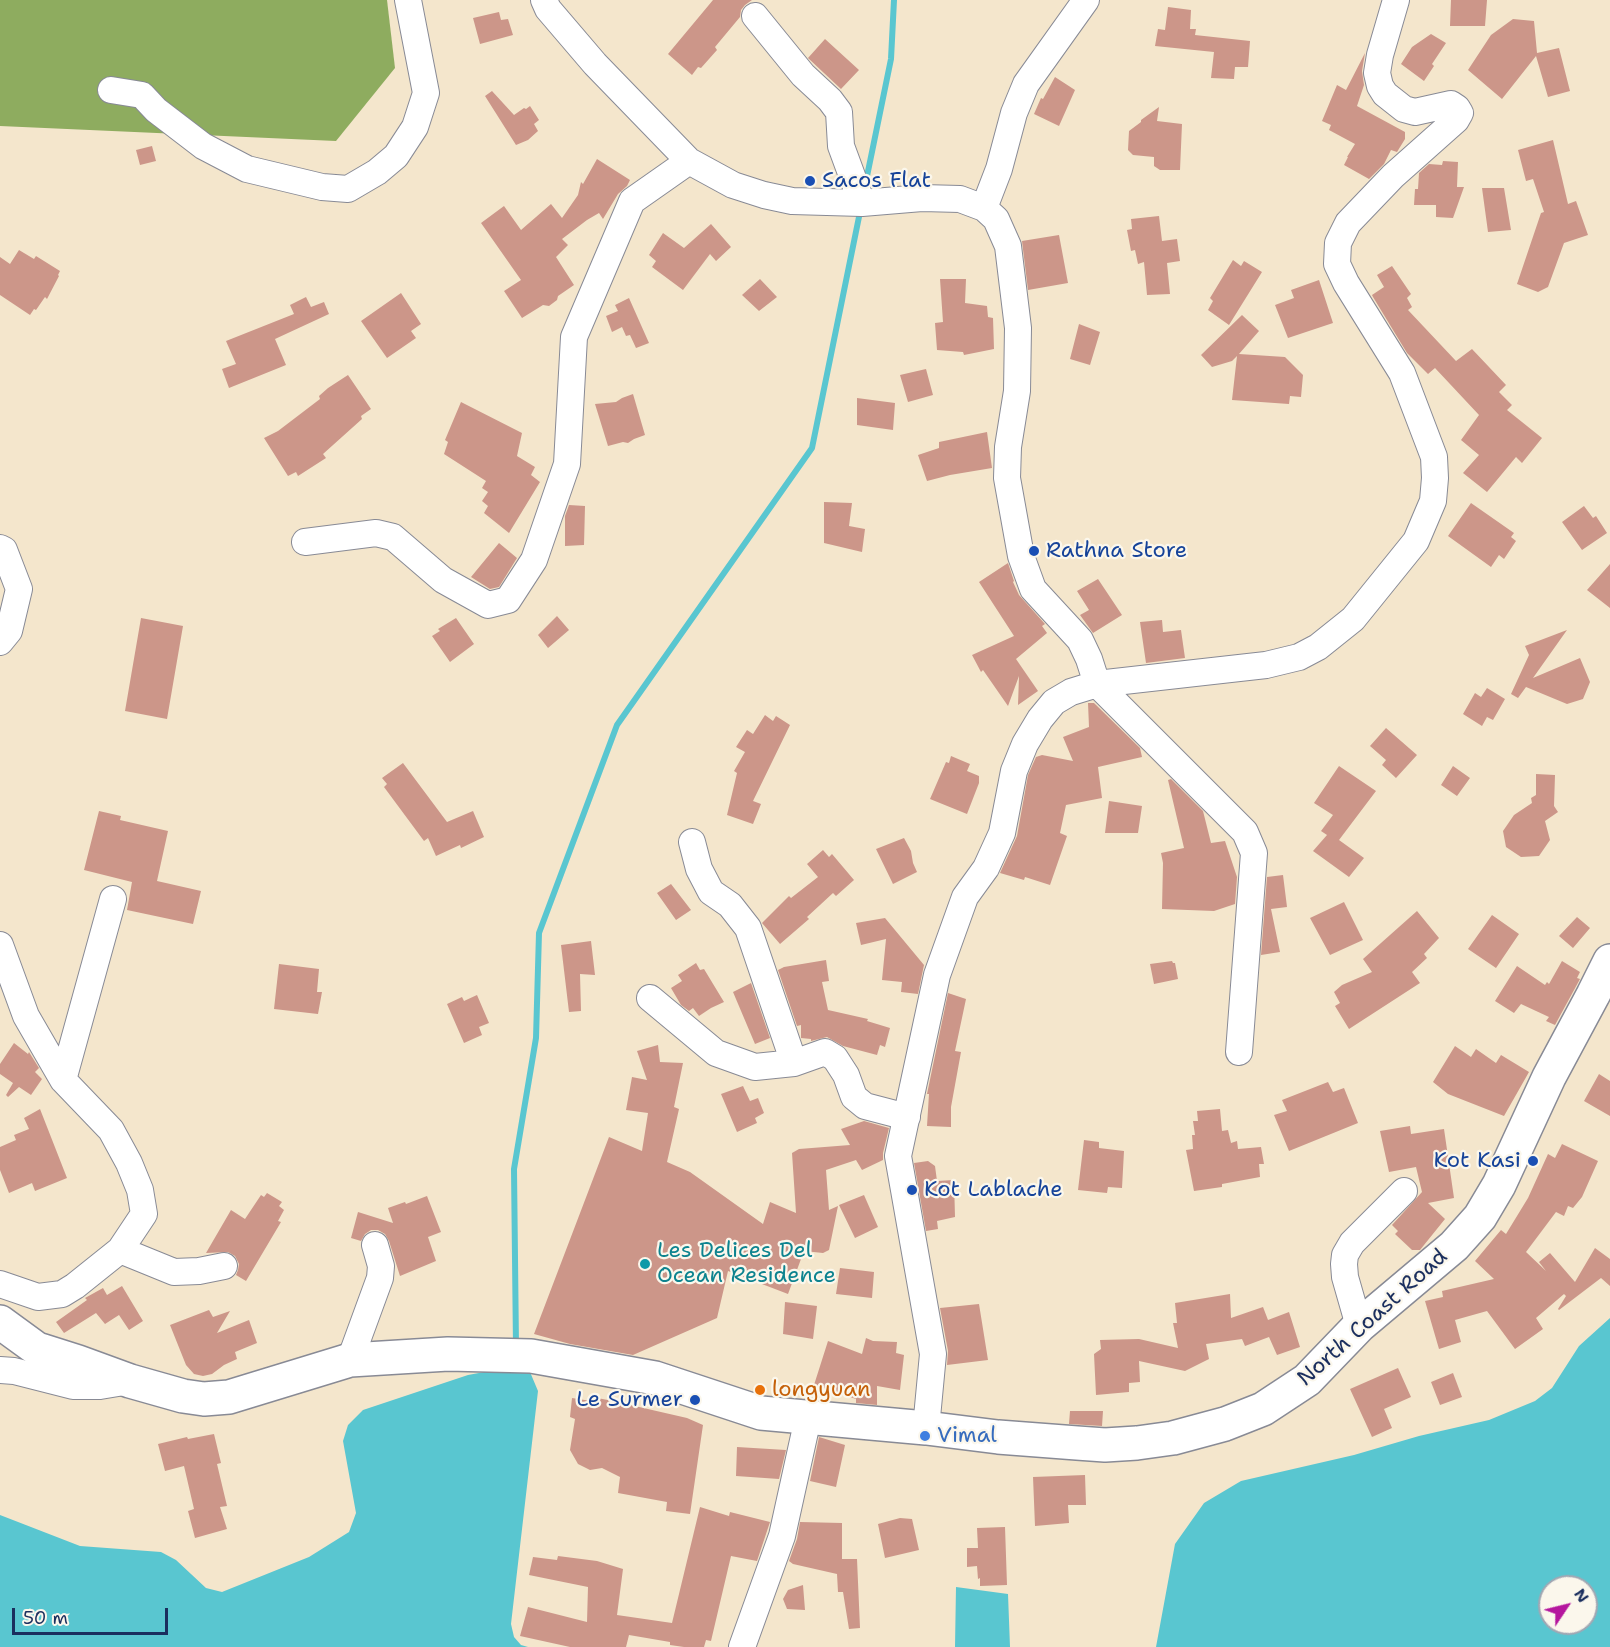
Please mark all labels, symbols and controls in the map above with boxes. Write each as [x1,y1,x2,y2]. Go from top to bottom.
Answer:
place label: Sacos Flat [822,168,931,194]
marker: Sacos Flat [803,174,817,188]
place label: Rathna Store [1046,538,1187,564]
marker: Rathna Store [1027,544,1041,558]
place label: Kot Kasi [1433,1148,1521,1174]
marker: Kot Kasi [1526,1154,1540,1168]
place label: Kot Lablache [924,1177,1063,1203]
marker: Kot Lablache [905,1183,919,1197]
place label: Les Delices Del Ocean Residence [657,1238,836,1290]
street label: North Coast Road [1293,1244,1453,1392]
marker: Les Delices Del Ocean Residence [638,1257,652,1271]
place label: longyuan [772,1377,870,1403]
marker: longyuan [753,1383,767,1397]
place label: Le Surmer [576,1387,683,1413]
marker: Le Surmer [688,1393,702,1407]
place label: Vimal [937,1423,997,1449]
marker: Vimal [918,1429,932,1443]
north arrow [1538,1575,1598,1635]
text: N [1569,1584,1594,1607]
scale bar [15,1596,171,1634]
text: 50 m [23,1606,68,1630]

